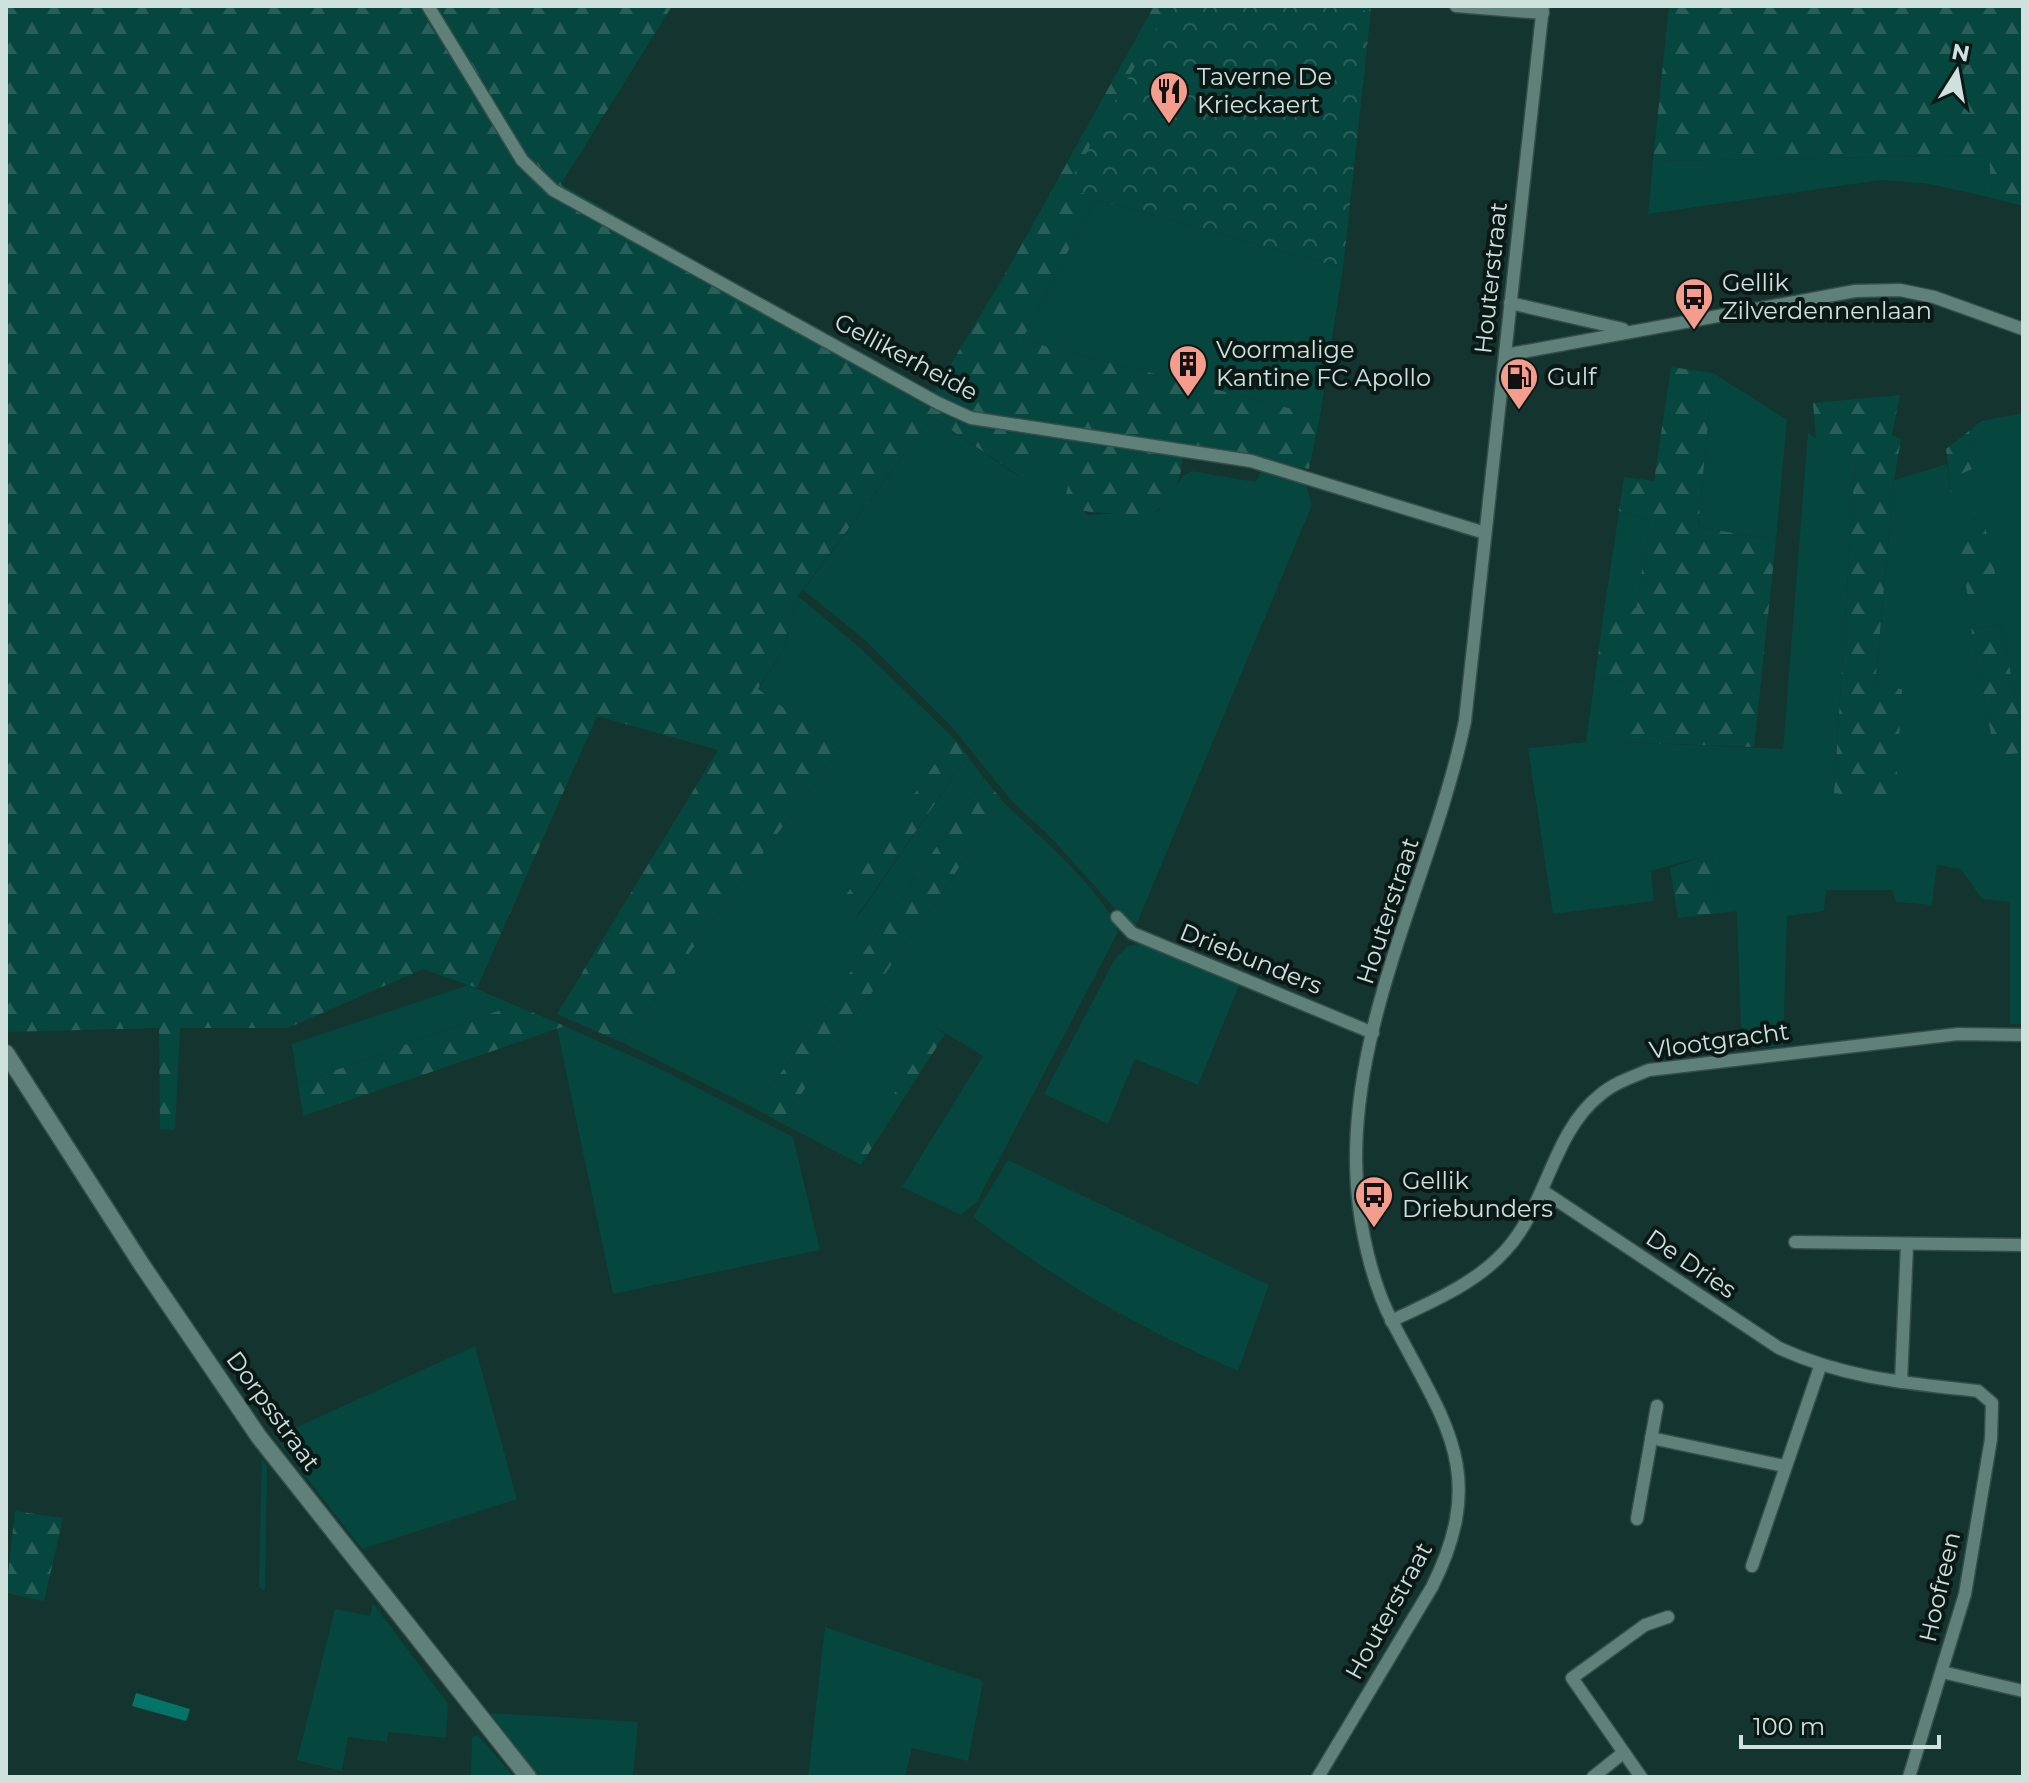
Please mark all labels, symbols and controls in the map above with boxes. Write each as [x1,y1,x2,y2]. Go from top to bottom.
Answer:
north arrow [1917,32,1997,112]
text: N [1949,38,1972,68]
place label: Taverne De Krieckaert [1197,62,1332,119]
restaurant icon: Taverne De Krieckaert [1148,70,1190,125]
street label: Houterstraat [1468,200,1513,355]
place label: Gellik Zilverdennenlaan [1722,268,1932,325]
bus stop icon: Gellik Zilverdennenlaan [1673,276,1715,331]
street label: Gellikerheide [830,307,983,406]
place label: Voormalige Kantine FC Apollo [1216,335,1431,392]
building icon: Voormalige Kantine FC Apollo [1167,343,1209,398]
fuel station icon: Gulf [1498,356,1540,411]
place label: Gulf [1547,362,1597,391]
street label: Houterstraat [1350,834,1425,988]
street label: Driebunders [1176,917,1327,1000]
street label: Vlootgracht [1647,1016,1791,1065]
place label: Gellik Driebunders [1402,1166,1553,1223]
bus stop icon: Gellik Driebunders [1353,1174,1395,1229]
street label: De Dries [1641,1223,1742,1304]
street label: Dorpsstraat [220,1345,327,1476]
street label: Hoofreen [1913,1529,1966,1645]
street label: Houterstraat [1339,1537,1438,1684]
scale bar [1741,1699,1939,1749]
text: 100 m [1753,1712,1825,1741]

